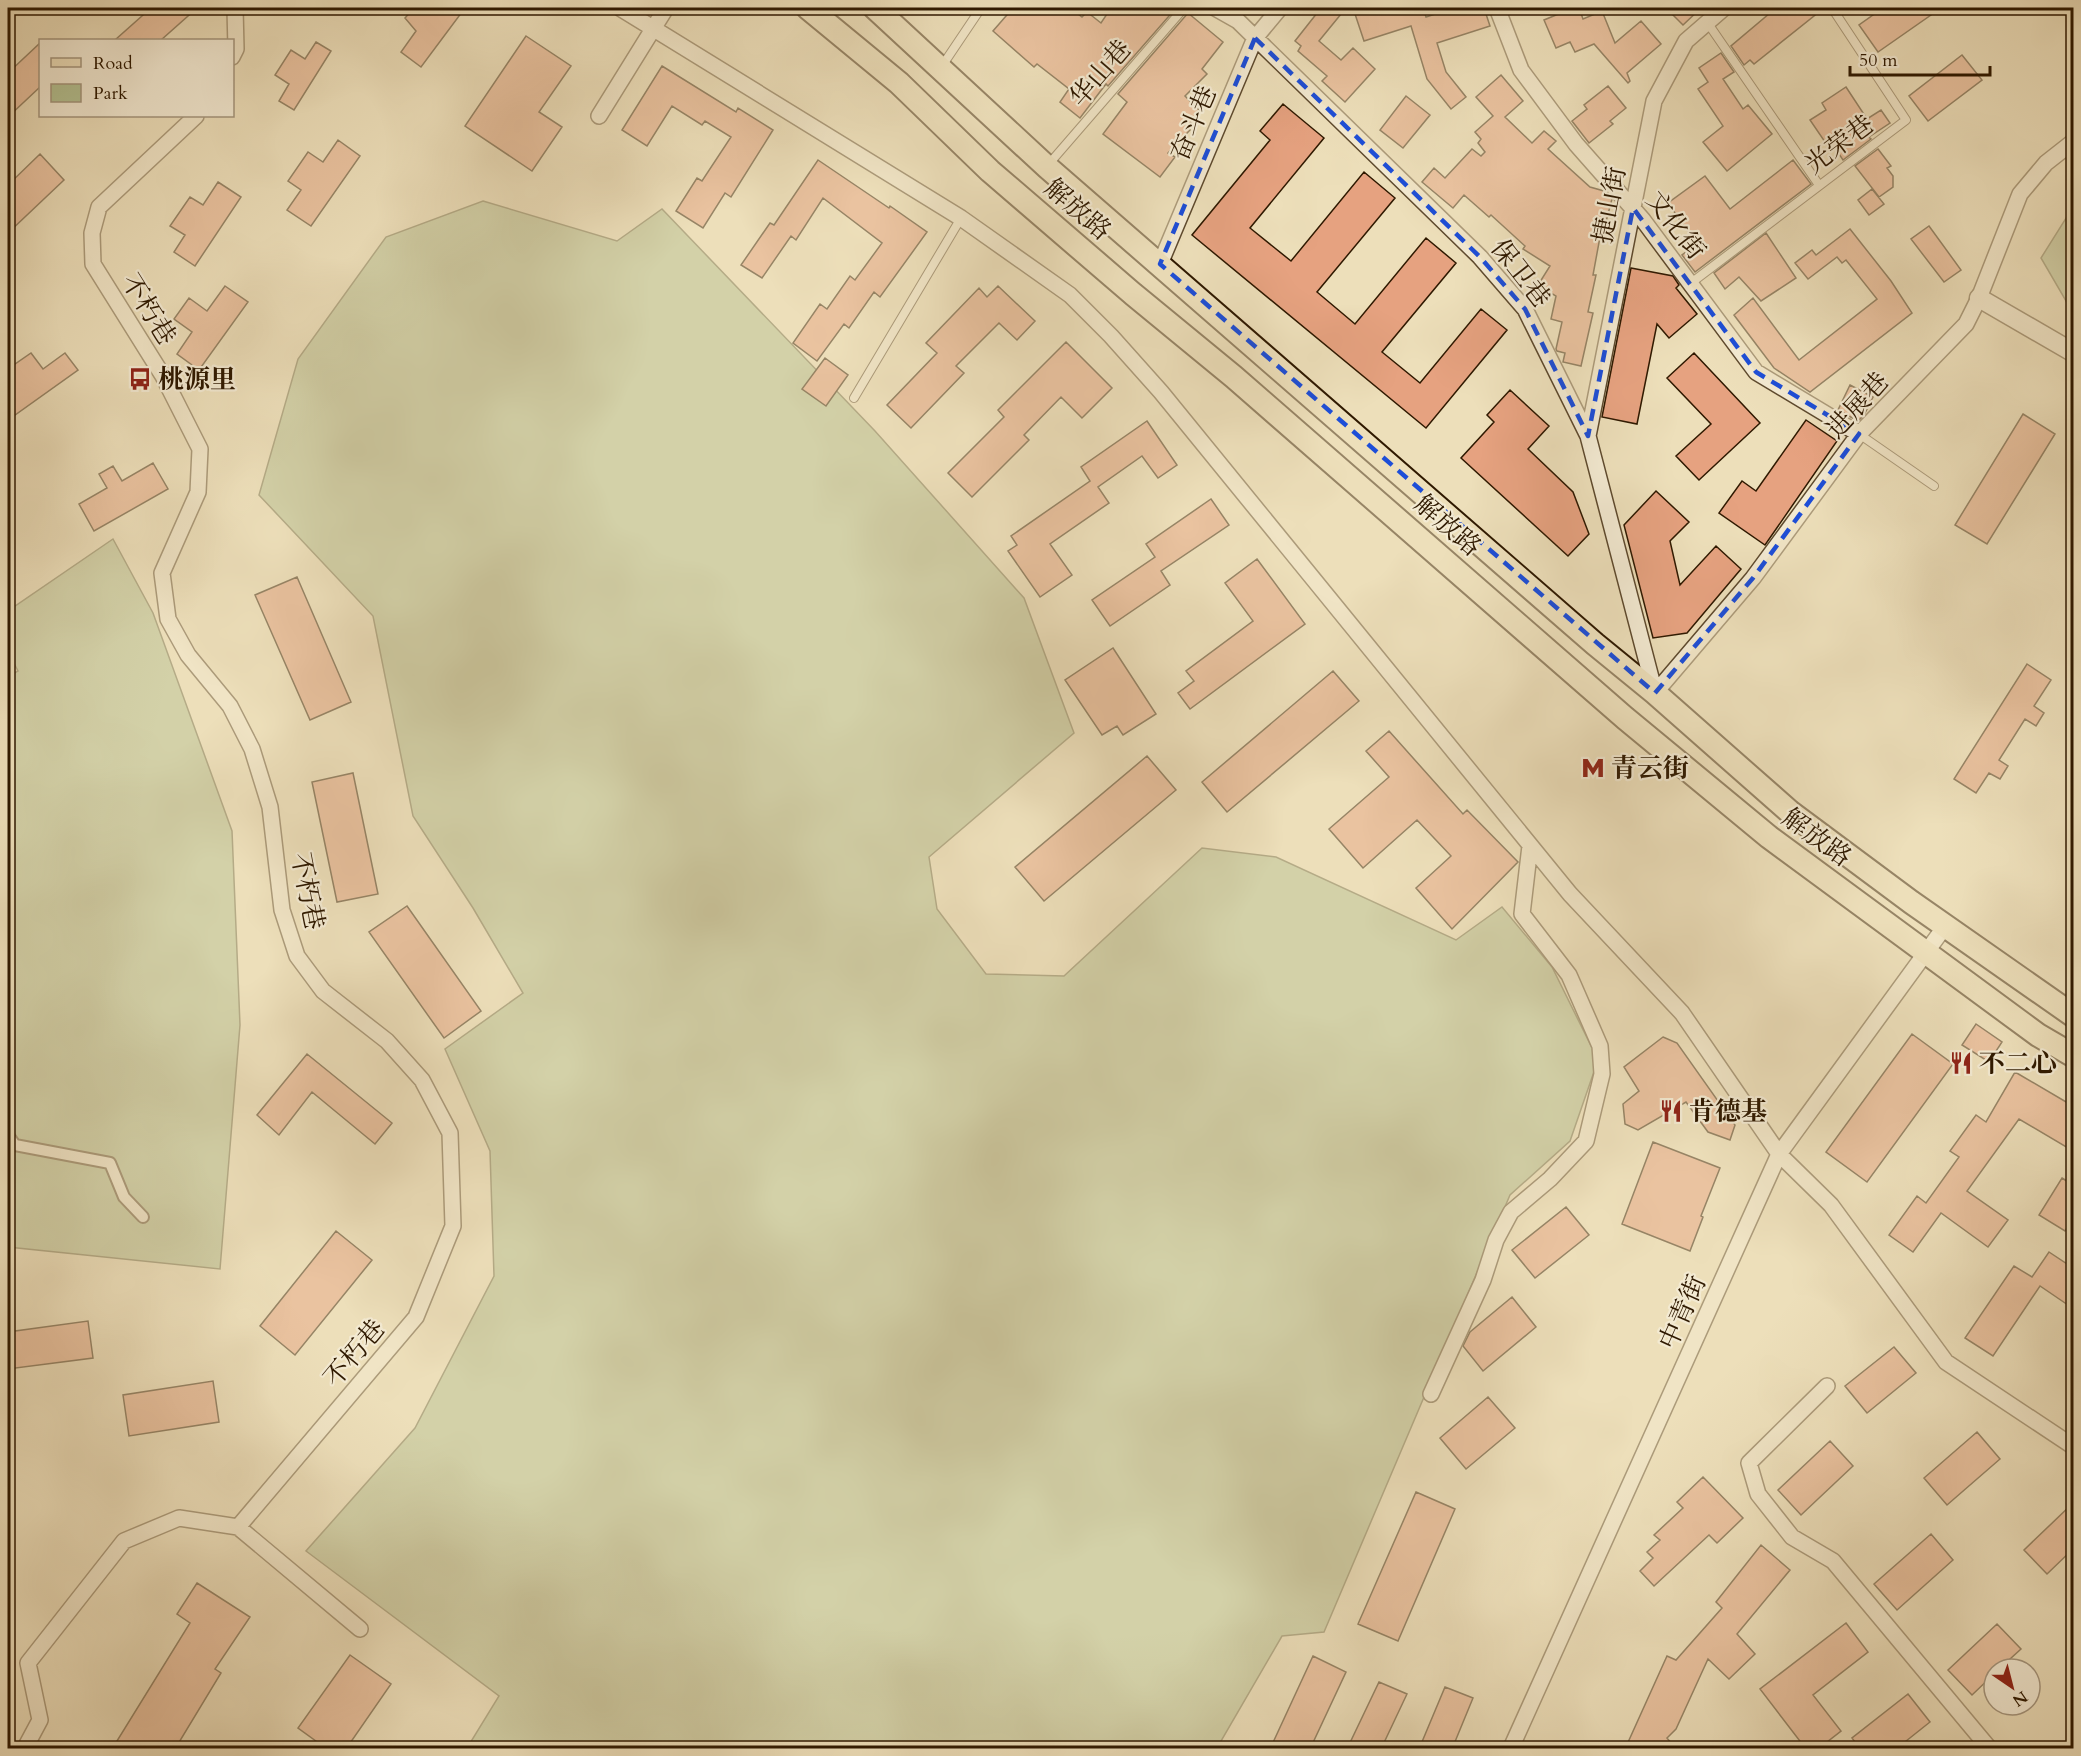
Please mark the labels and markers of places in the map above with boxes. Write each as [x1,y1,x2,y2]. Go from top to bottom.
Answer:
place label: 桃源里 [158,362,236,397]
bus stop icon: 桃源里 [127,366,153,392]
place label: 青云街 [1611,751,1689,786]
metro station icon: 青云街 [1580,755,1606,781]
place label: 不二心 [1979,1046,2057,1081]
restaurant icon: 不二心 [1948,1050,1974,1076]
place label: 肯德基 [1689,1094,1767,1129]
restaurant icon: 肯德基 [1658,1098,1684,1124]

